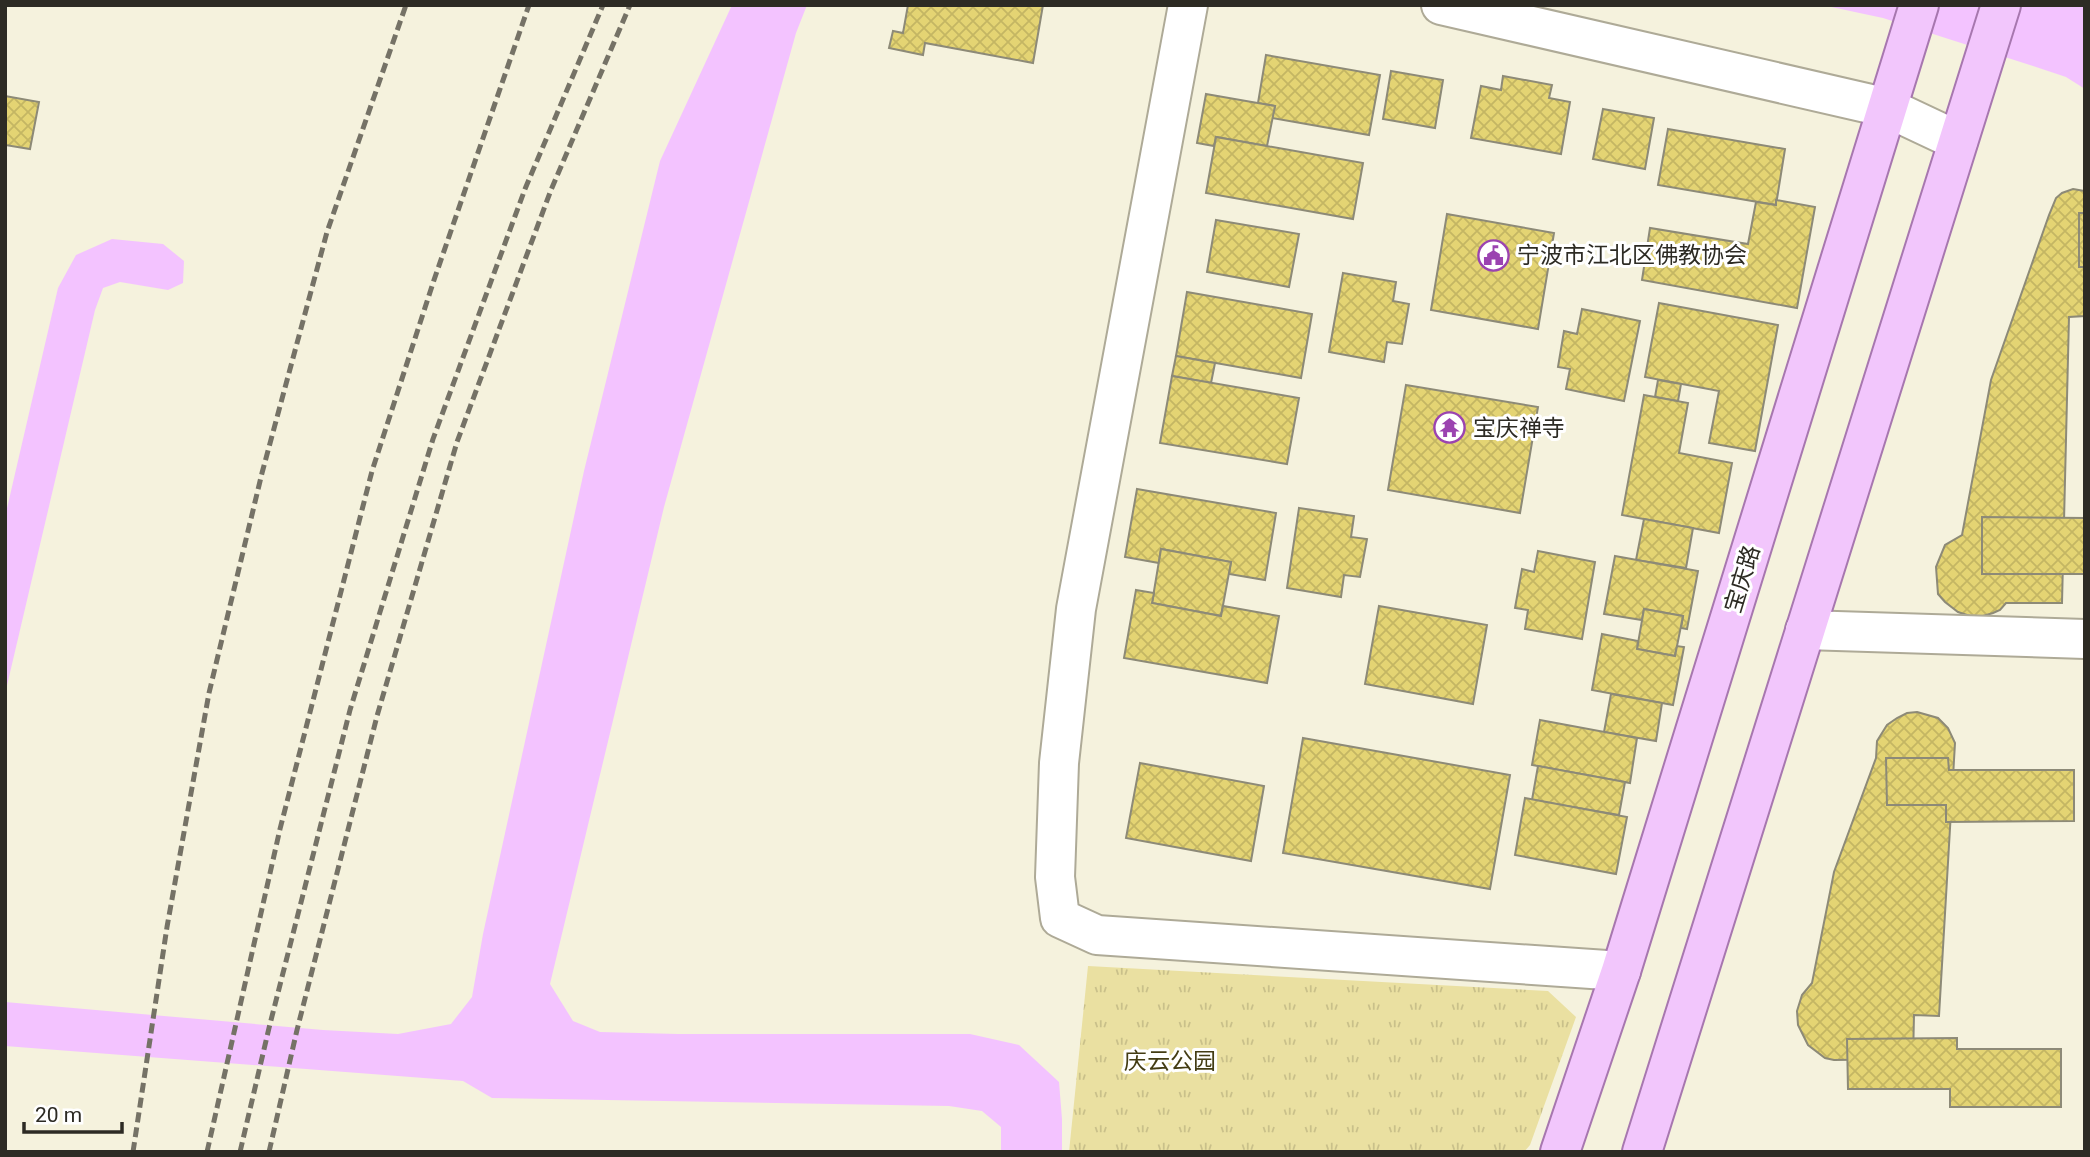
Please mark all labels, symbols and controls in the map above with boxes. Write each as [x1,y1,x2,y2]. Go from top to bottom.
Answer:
public building icon: 宁波市江北区佛教协会 [1477,238,1511,272]
place label: 宁波市江北区佛教协会 [1517,242,1747,269]
temple icon: 宝庆禅寺 [1433,411,1467,445]
place label: 宝庆禅寺 [1473,415,1565,442]
street label: 宝庆路 [1719,542,1765,616]
park label: 庆云公园 [1124,1048,1216,1075]
scale bar [24,1090,122,1134]
text: 20 m [35,1103,82,1127]

